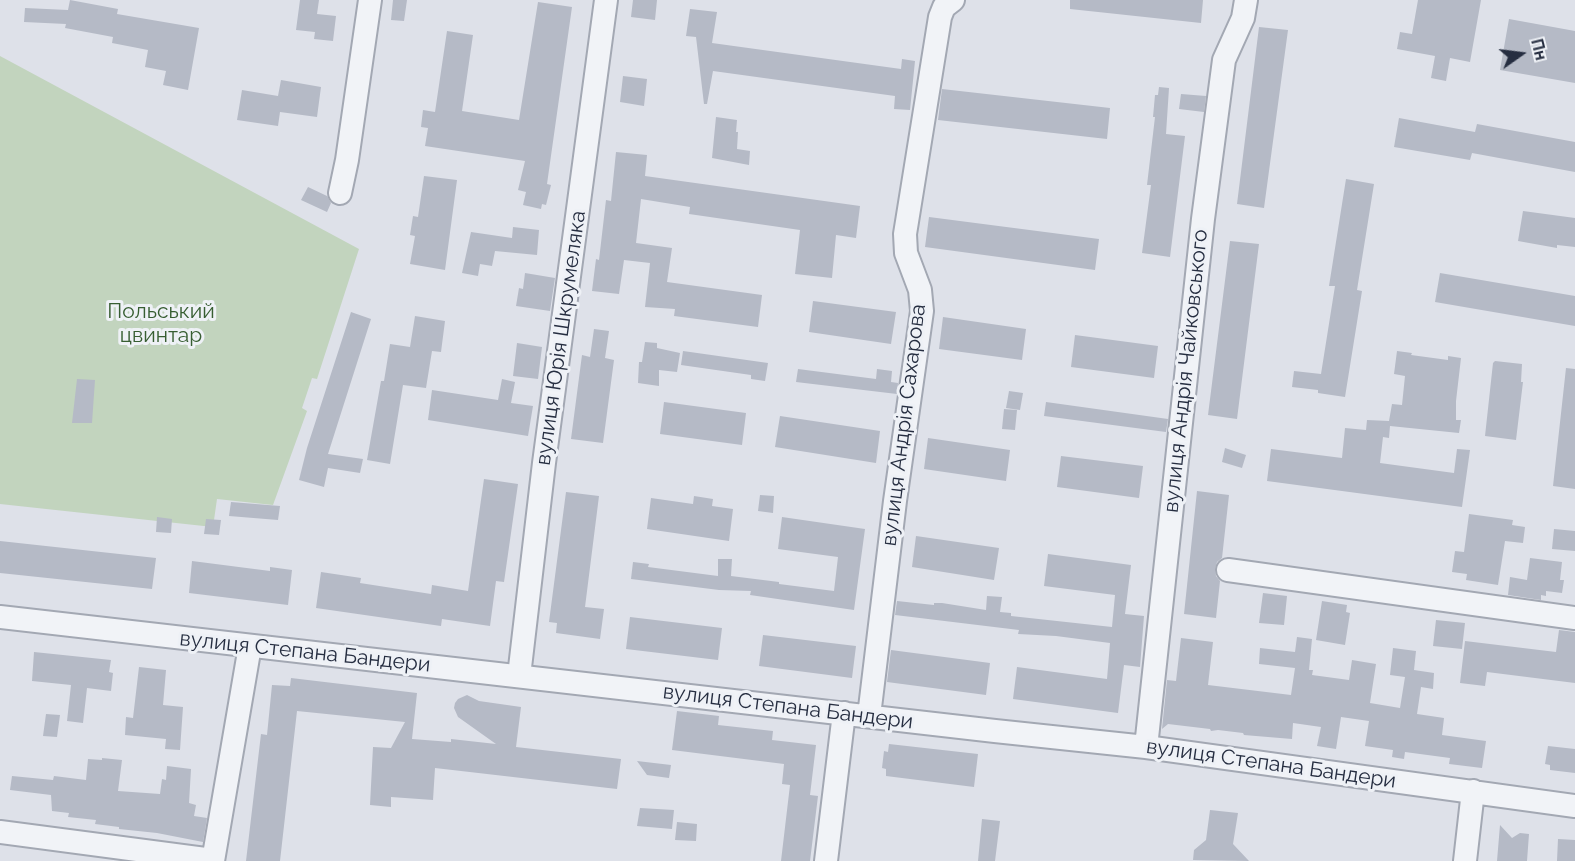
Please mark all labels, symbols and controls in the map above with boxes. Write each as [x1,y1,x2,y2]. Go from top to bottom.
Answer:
north arrow [1491,24,1551,84]
text: Пн [1527,37,1551,62]
street label: вулиця Юрія Шкрумеляка [531,209,591,467]
street label: вулиця Андрія Чайковського [1159,228,1213,514]
park label: Польський цвинтар [107,299,215,349]
street label: вулиця Андрія Сахарова [877,303,931,547]
street label: вулиця Степана Бандери [178,626,432,678]
street label: вулиця Степана Бандери [661,679,915,735]
street label: вулиця Степана Бандери [1145,734,1397,794]

